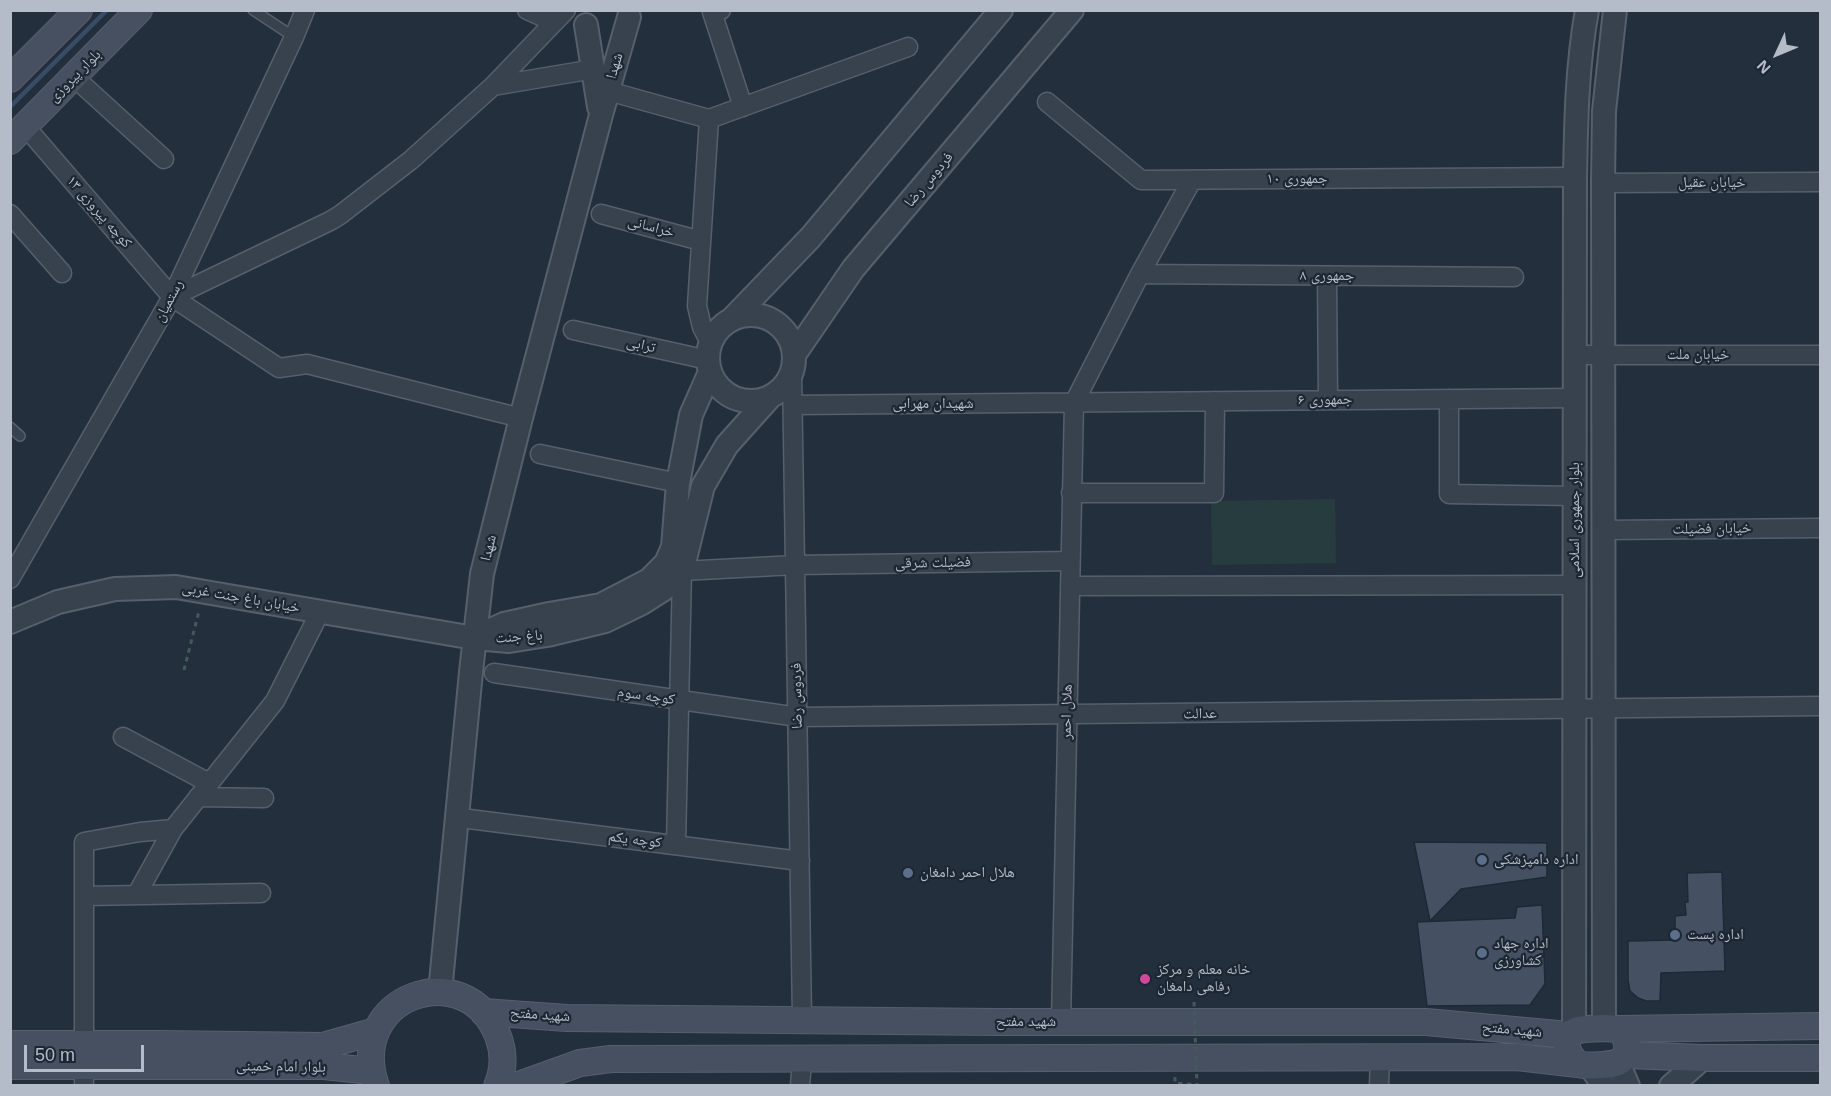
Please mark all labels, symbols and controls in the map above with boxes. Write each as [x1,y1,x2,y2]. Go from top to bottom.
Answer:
north arrow [1747,24,1807,84]
street label: بلوار پیروزی [45,46,105,106]
street label: شهدا [603,51,627,81]
text: N [1754,57,1774,77]
street label: فردوس رضا [901,149,957,211]
street label: جمهوری ۱۰ [1266,170,1328,188]
street label: کوچه پیروزی ۱۳ [63,172,135,252]
street label: خیابان عقیل [1678,174,1746,192]
street label: خراسانی [626,212,676,242]
street label: جمهوری ۸ [1300,267,1354,285]
street label: رستمیان [150,277,188,325]
street label: ترابی [625,333,657,357]
street label: خیابان ملت [1667,346,1729,364]
street label: جمهوری ۶ [1298,391,1352,409]
street label: شهیدان مهرابی [892,395,974,413]
street label: بلوار جمهوری اسلامی [1566,462,1584,578]
street label: خیابان فضیلت [1672,519,1752,539]
street label: شهدا [477,533,501,563]
street label: فضیلت شرقی [895,553,971,573]
street label: خیابان باغ جنت غربی [181,579,301,617]
street label: باغ جنت [495,626,543,648]
street label: فردوس رضا [787,663,807,729]
street label: کوچه سوم [616,683,676,709]
street label: هلال احمر [1058,684,1076,740]
street label: عدالت [1183,705,1217,723]
street label: کوچه یکم [607,828,663,852]
place label: اداره دامپزشکی [1494,851,1579,869]
marker: اداره دامپزشکی [1475,853,1489,867]
place label: هلال احمر دامغان [920,864,1015,882]
marker: هلال احمر دامغان [901,866,915,880]
place label: اداره پست [1687,926,1744,944]
marker: اداره پست [1668,928,1682,942]
place label: اداره جهاد کشاورزی [1494,935,1549,970]
marker: اداره جهاد کشاورزی [1475,946,1489,960]
place label: خانه معلم و مرکز رفاهی دامغان [1157,961,1251,996]
marker: خانه معلم و مرکز رفاهی دامغان [1138,972,1152,986]
street label: شهید مفتح [509,1004,571,1026]
street label: شهید مفتح [996,1013,1056,1031]
street label: شهید مفتح [1481,1018,1543,1042]
scale bar [27,1033,147,1071]
text: 50 m [35,1045,75,1065]
street label: بلوار امام خمینی [236,1057,326,1077]

